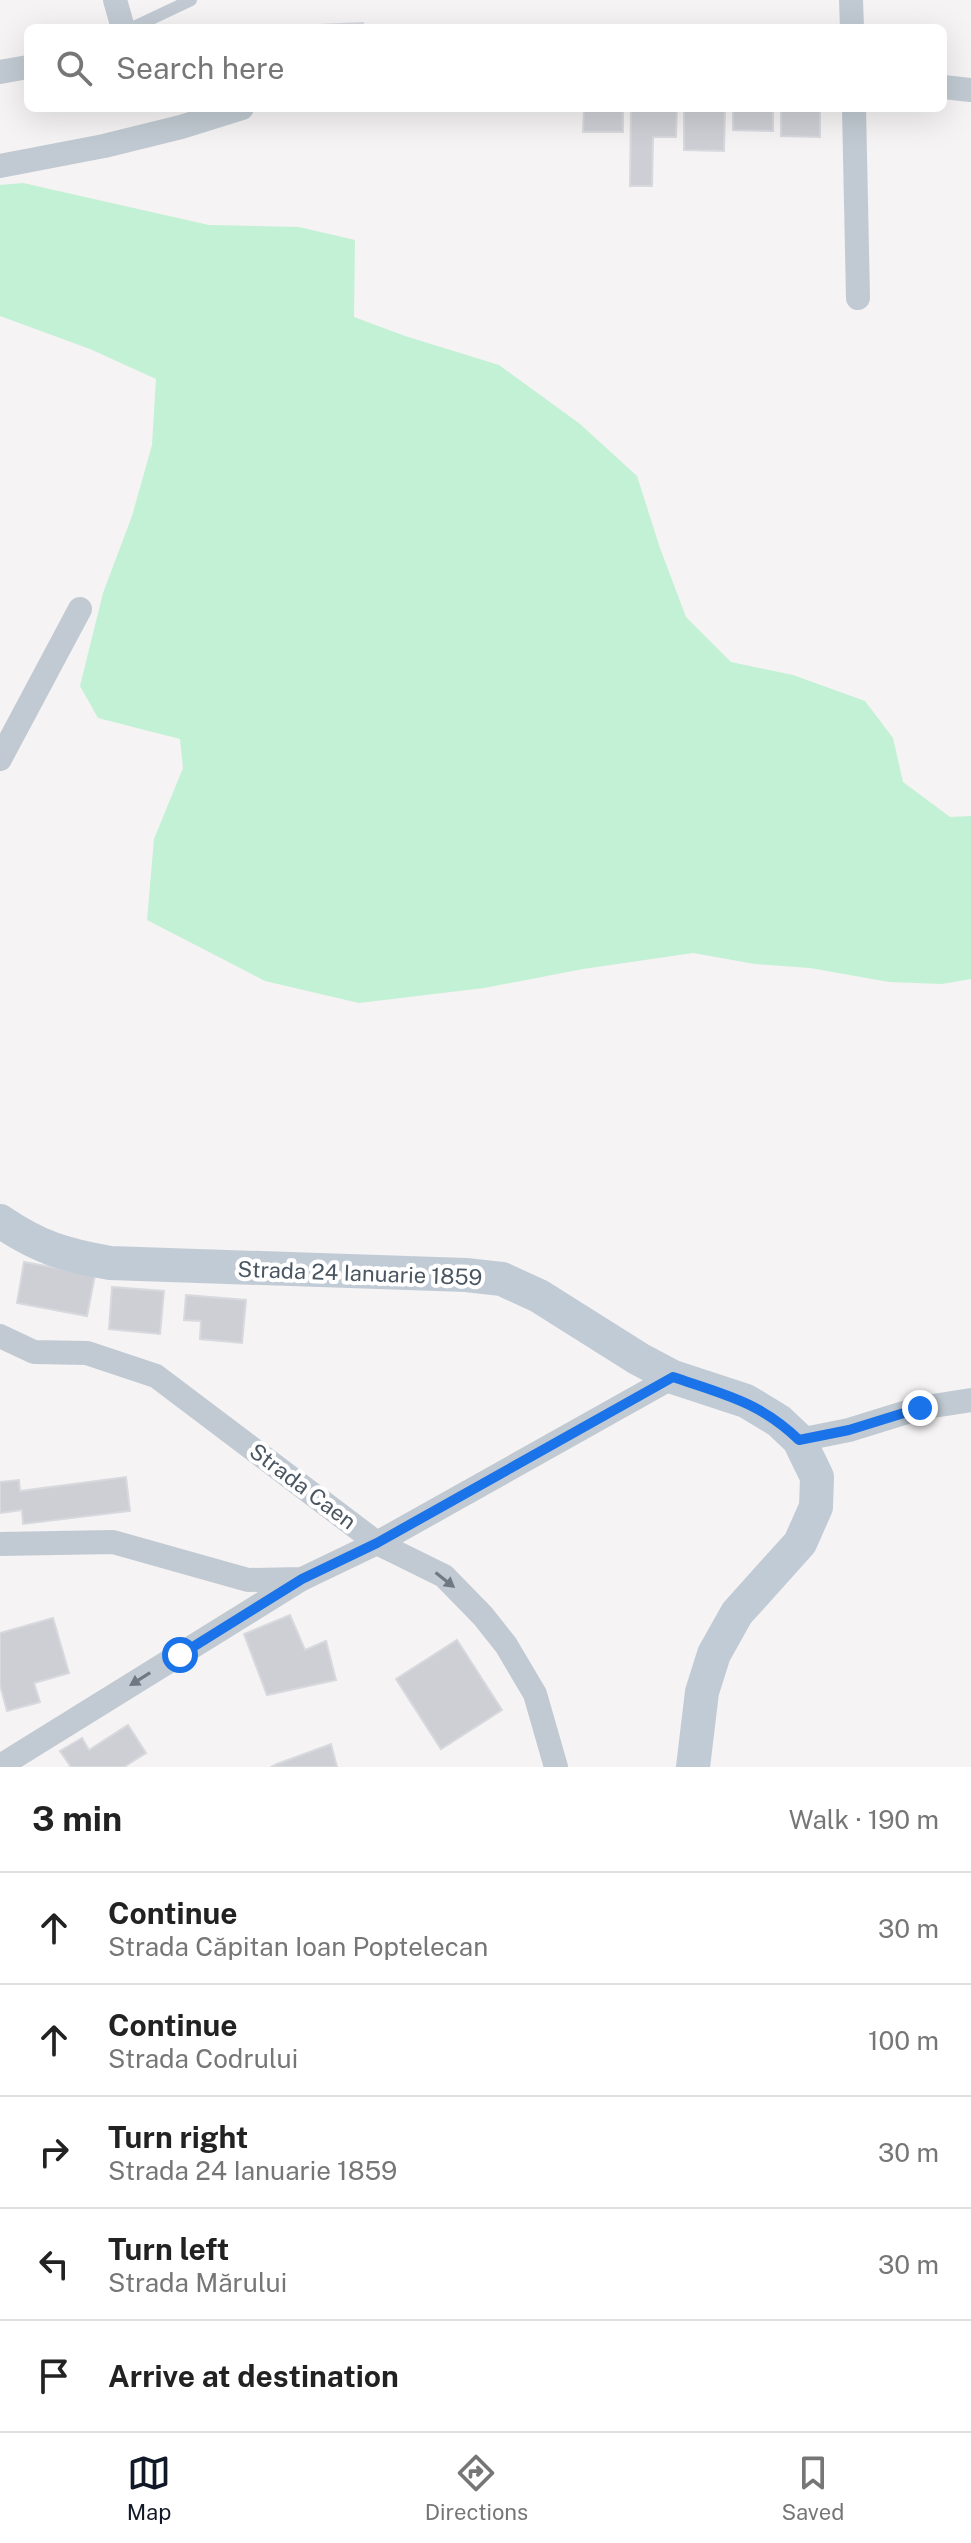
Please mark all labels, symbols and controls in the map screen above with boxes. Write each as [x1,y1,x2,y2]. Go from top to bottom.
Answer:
search box [24,24,947,112]
icon: search [52,46,96,90]
text: Search here [116,50,284,86]
street label: Strada 24 Ianuarie 1859 [237,1256,483,1290]
route end [902,1390,938,1426]
street label: Strada Caen [245,1438,361,1534]
one-way arrow [435,1571,455,1587]
route start [162,1637,198,1673]
one-way arrow [129,1672,151,1686]
text: 3 min [32,1799,122,1839]
text: Walk · 190 m [789,1804,939,1835]
text: Continue [108,1895,238,1931]
icon: ahead [32,1906,76,1950]
text: 30 m [878,1913,939,1944]
text: Strada Căpitan Ioan Poptelecan [108,1931,488,1962]
text: Continue [108,2007,238,2043]
icon: ahead [32,2018,76,2062]
text: 100 m [868,2025,939,2056]
text: Strada Codrului [108,2043,298,2074]
text: Turn right [108,2119,248,2155]
icon: right [32,2130,76,2174]
text: 30 m [878,2137,939,2168]
text: Strada 24 Ianuarie 1859 [108,2155,397,2186]
text: Turn left [108,2231,229,2267]
icon: left [32,2242,76,2286]
text: 30 m [878,2249,939,2280]
text: Strada Mărului [108,2267,287,2298]
icon: arrive [32,2354,76,2398]
text: Arrive at destination [108,2358,399,2394]
tab: Map [127,2451,171,2525]
tab: Directions [425,2451,528,2525]
tab: Saved [781,2451,844,2525]

